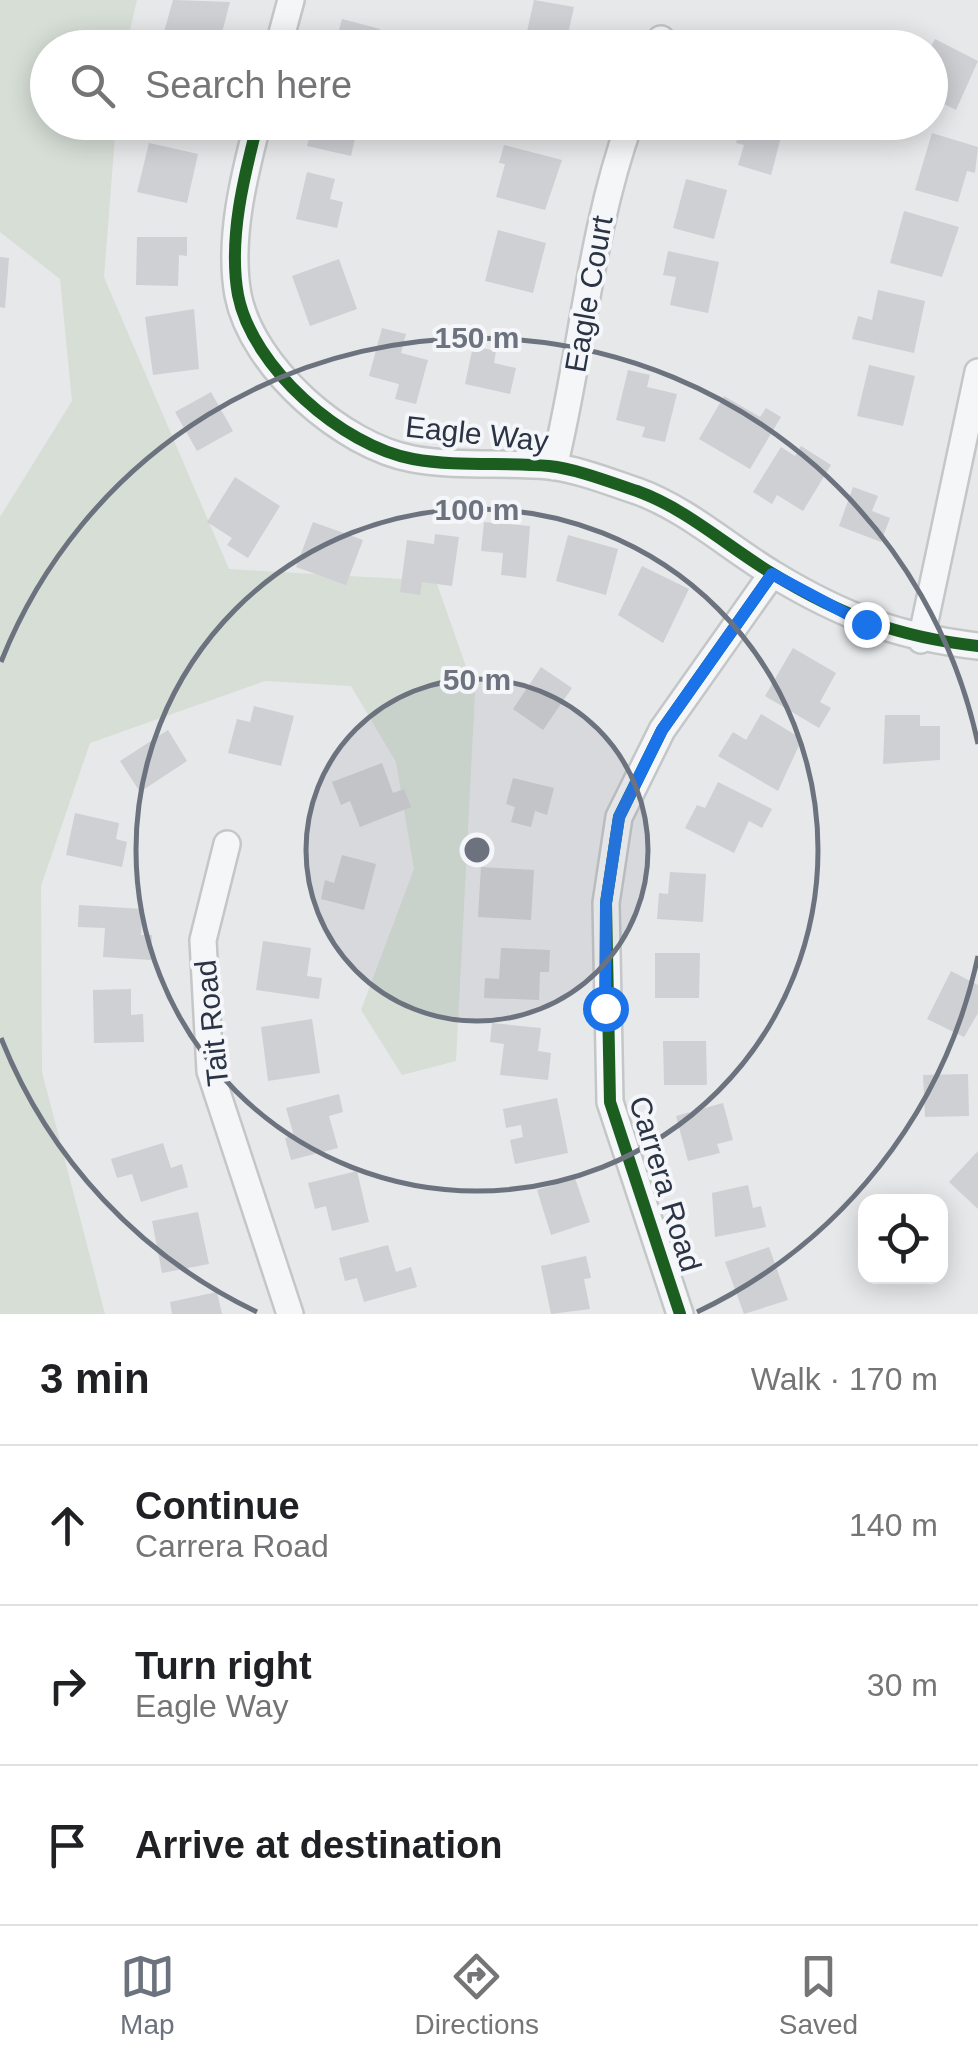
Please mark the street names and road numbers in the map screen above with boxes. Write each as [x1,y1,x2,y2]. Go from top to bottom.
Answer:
street label: Eagle Court [559,212,619,375]
street label: Eagle Way [404,410,550,457]
street label: Tait Road [188,958,235,1088]
street label: Carrera Road [623,1092,708,1276]

